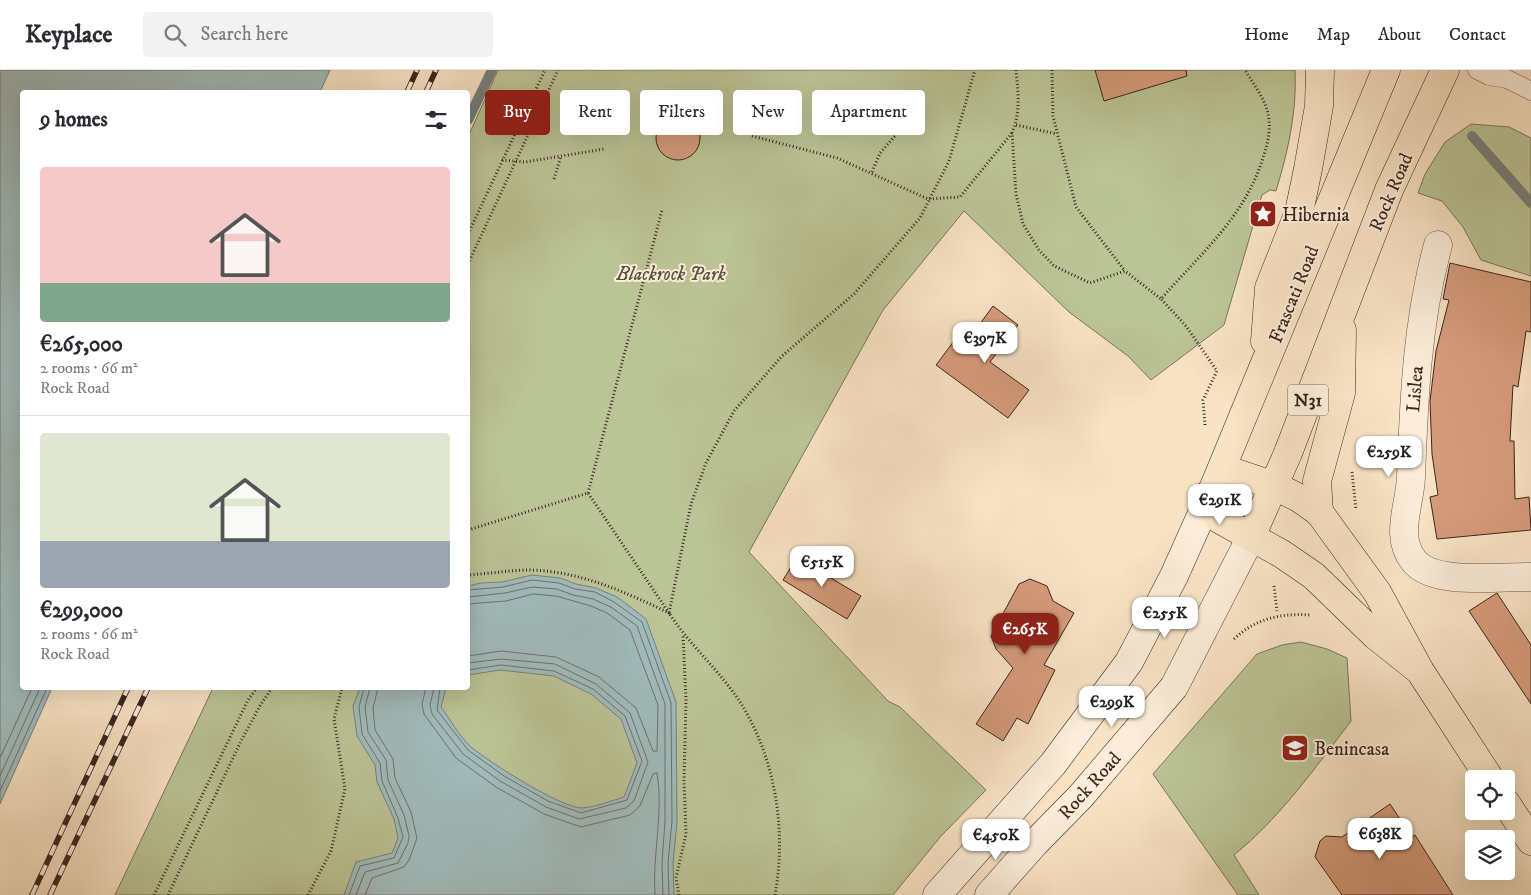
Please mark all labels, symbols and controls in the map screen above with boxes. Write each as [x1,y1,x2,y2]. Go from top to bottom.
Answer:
search box [143,12,493,57]
text: Keyplace [25,20,113,50]
icon: search [161,21,189,49]
text: Search here [201,23,288,46]
text: Home [1244,24,1289,46]
text: Map [1317,24,1350,46]
text: About [1378,24,1421,46]
text: Contact [1449,24,1506,46]
chip: Buy [485,90,550,135]
chip: Rent [560,90,630,135]
chip: Filters [640,90,723,135]
chip: New [733,90,802,135]
chip: Apartment [812,90,925,135]
icon: filters [422,106,450,134]
text: 9 homes [40,107,108,133]
street label: Rock Road [1365,150,1418,235]
place icon: Hibernia [1248,199,1278,229]
icon: home [200,200,290,290]
place label: Hibernia [1282,204,1350,227]
street label: Frascati Road [1264,242,1325,347]
park label: Blackrock Park [615,263,726,286]
pin: €397K [950,322,1020,364]
text: €397K [964,328,1007,348]
text: €265,000 [40,332,123,358]
text: 2 rooms · 66 m² [40,358,138,378]
street label: Lislea [1402,365,1429,413]
text: Rock Road [40,378,110,398]
road number: N31 [1288,384,1328,416]
pin: €259K [1354,436,1424,478]
text: €259K [1367,442,1411,462]
icon: home [200,465,290,555]
pin: €291K [1185,484,1255,526]
text: €291K [1199,490,1241,510]
pin: €515K [787,546,857,588]
text: €515K [801,552,843,572]
pin: €255K [1130,596,1200,639]
text: €299,000 [40,598,123,624]
text: €255K [1143,603,1187,623]
pin: €265K [990,612,1060,655]
text: €265K [1003,619,1047,639]
text: 2 rooms · 66 m² [40,624,138,644]
text: Rock Road [40,644,110,664]
pin: €299K [1077,686,1147,728]
text: €299K [1090,692,1134,712]
school or university icon: Benincasa [1280,733,1310,763]
place label: Benincasa [1314,738,1389,761]
street label: Rock Road [1054,747,1127,824]
map controls [1465,770,1515,880]
button: locate [1465,770,1515,820]
pin: €450K [961,818,1031,861]
pin: €638K [1345,818,1415,860]
text: €638K [1359,824,1401,844]
text: €450K [973,825,1019,845]
button: layers [1465,830,1515,880]

